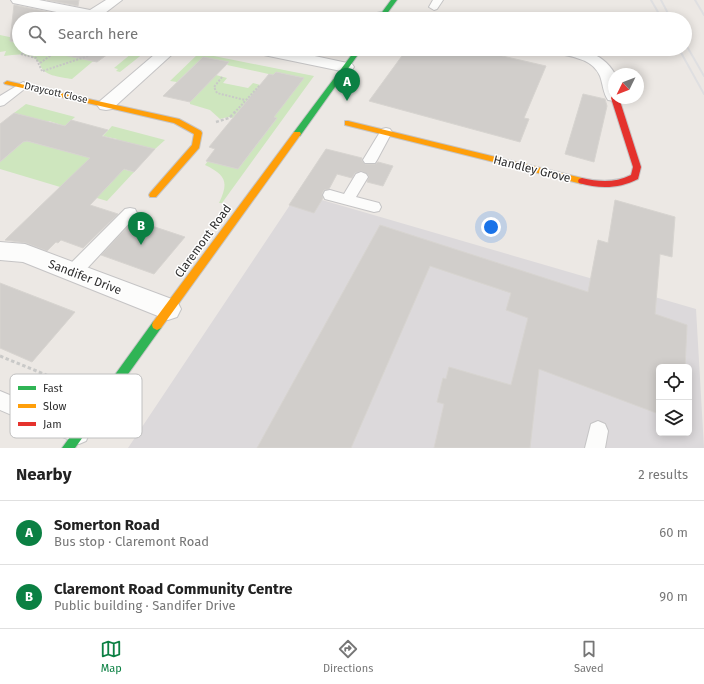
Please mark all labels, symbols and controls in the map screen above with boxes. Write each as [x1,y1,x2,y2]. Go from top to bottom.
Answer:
search box [12,12,692,56]
icon: search [26,23,48,45]
text: Search here [58,25,138,43]
pin: A [334,68,360,101]
north arrow [608,68,644,104]
street label: Draycott Close [23,80,89,106]
street label: Handley Grove [492,153,572,185]
street label: Claremont Road [172,202,234,280]
pin: B [128,212,154,245]
your location [481,217,501,237]
street label: Sandifer Drive [47,257,123,297]
map controls [656,364,692,436]
button: locate [656,364,692,400]
legend [10,374,142,438]
text: Fast [43,382,63,395]
text: Slow [43,400,67,413]
button: layers [656,400,692,436]
text: Jam [43,418,62,431]
text: Nearby [16,464,71,485]
text: 2 results [638,467,688,482]
text: Somerton Road [54,516,160,534]
text: A [25,525,33,540]
text: 60 m [659,525,688,540]
text: Bus stop · Claremont Road [54,534,209,549]
text: Claremont Road Community Centre [54,580,293,598]
text: B [25,589,33,604]
text: 90 m [659,589,688,604]
text: Public building · Sandifer Drive [54,598,236,613]
tab: Map [100,638,122,675]
tab: Directions [323,638,373,675]
tab: Saved [574,638,604,675]

